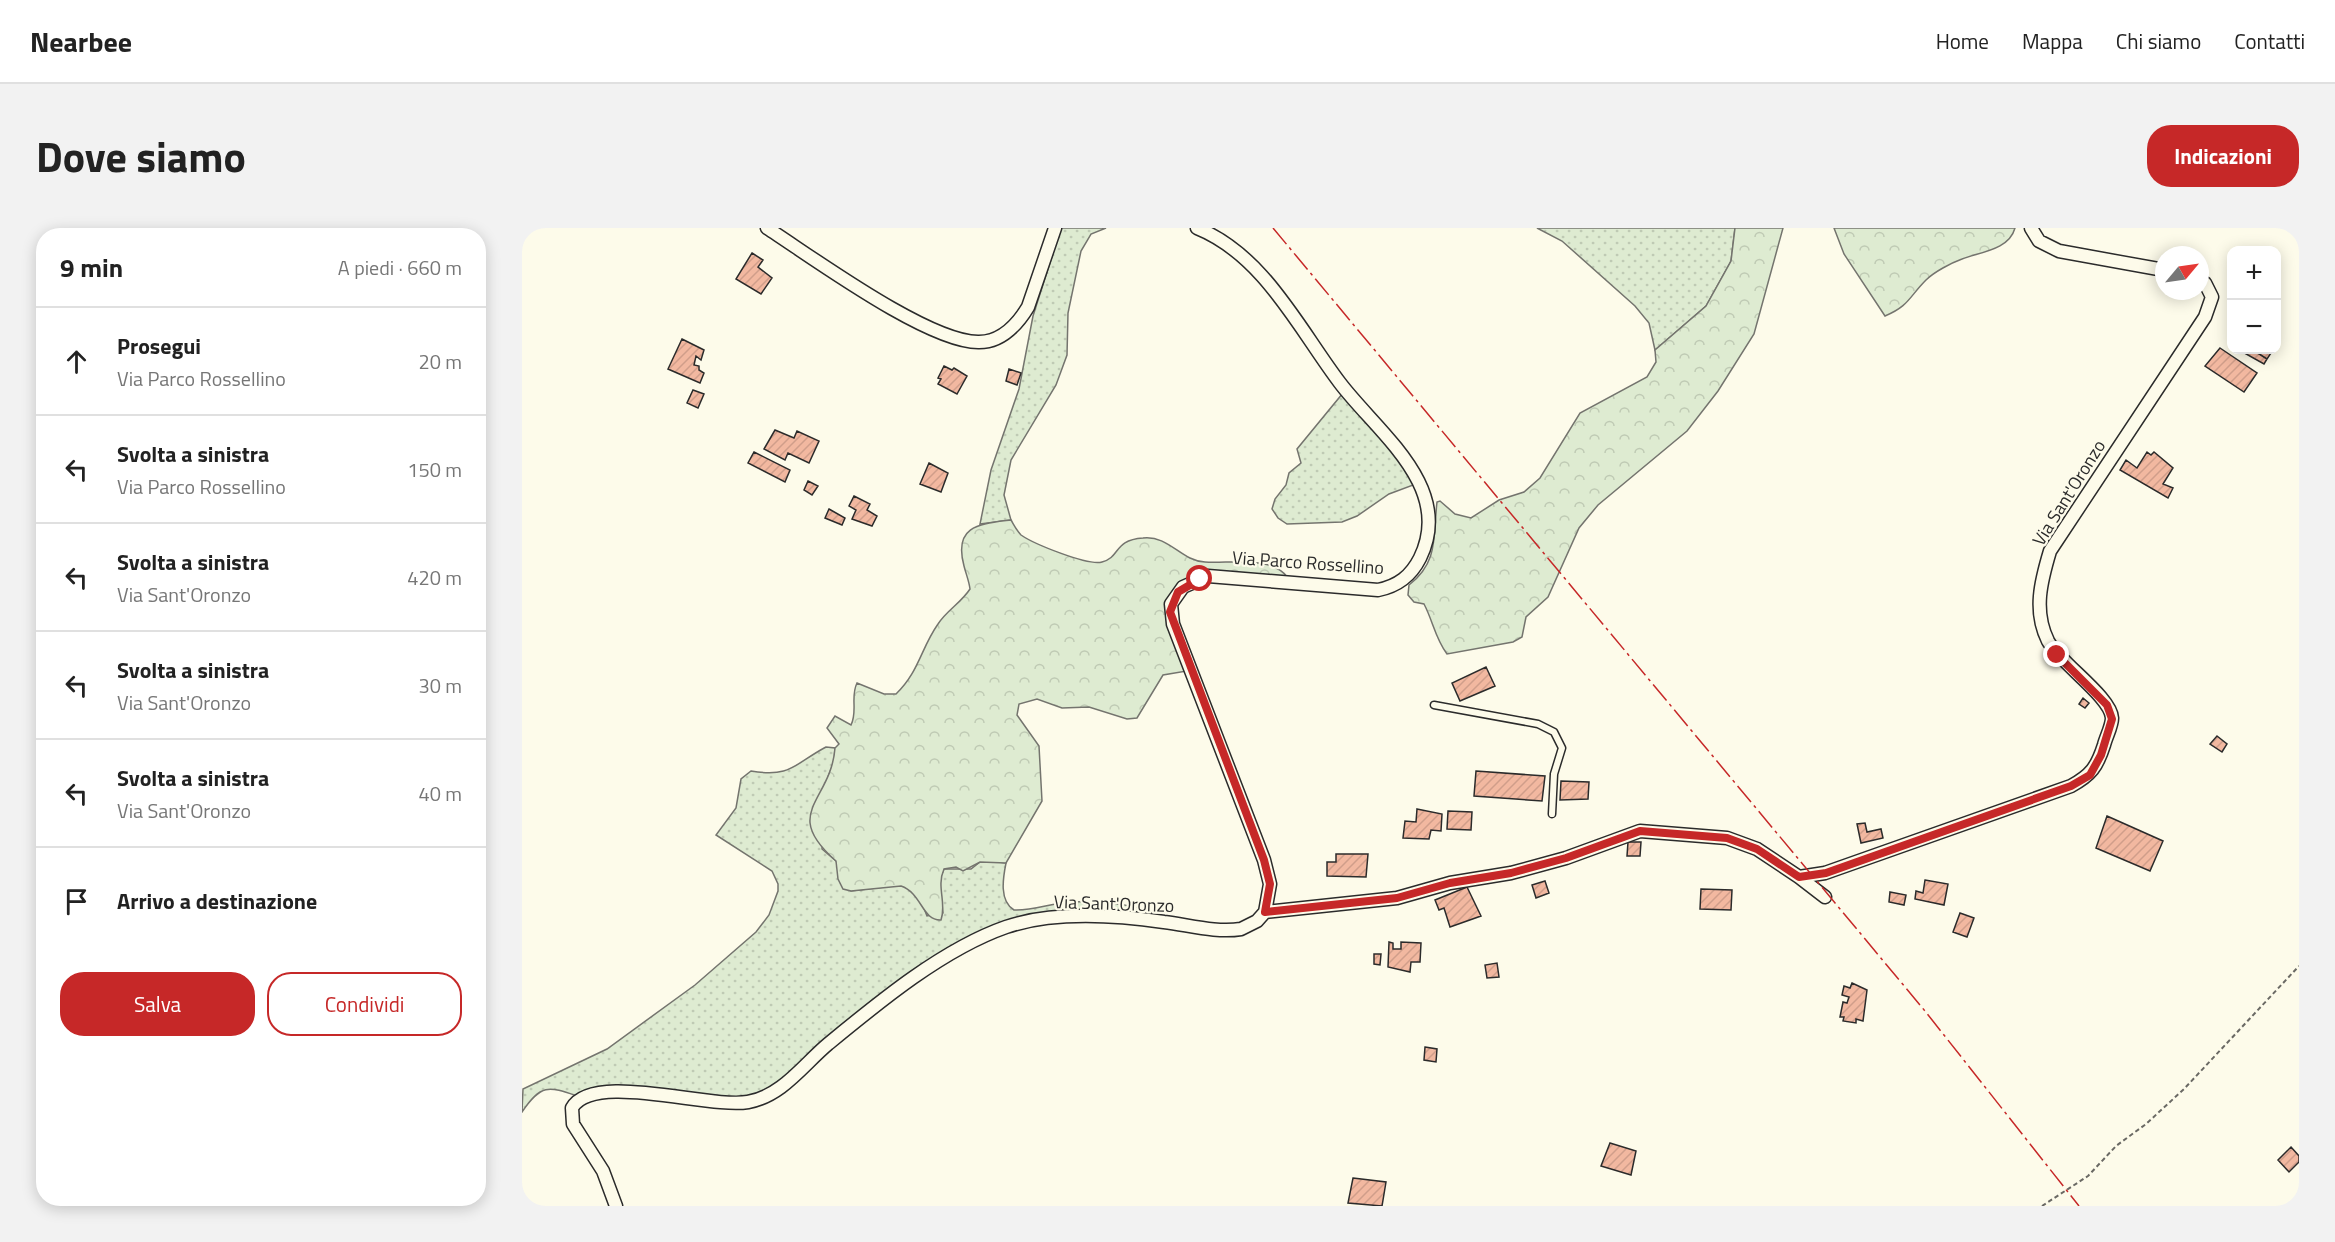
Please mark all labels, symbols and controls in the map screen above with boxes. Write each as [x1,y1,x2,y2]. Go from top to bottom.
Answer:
text: Nearbee [30,20,132,63]
text: Home [1936,25,1989,57]
text: Mappa [2022,25,2083,57]
text: Chi siamo [2116,25,2201,57]
text: Contatti [2234,25,2305,57]
text: Dove siamo [36,124,246,188]
button: Indicazioni [2147,125,2299,187]
north arrow [2155,246,2209,300]
map controls [2227,246,2281,354]
button: + [2227,246,2281,300]
text: 9 min [60,248,123,287]
text: A piedi · 660 m [338,252,462,283]
button: − [2227,300,2281,354]
text: Prosegui [117,329,201,363]
icon: ahead [60,345,93,378]
text: 20 m [418,346,462,377]
text: Via Parco Rossellino [117,363,286,394]
street label: Via Sant'Oronzo [2025,434,2112,551]
text: Svolta a sinistra [117,437,269,471]
icon: left [60,453,93,486]
text: 150 m [407,454,462,485]
text: Via Parco Rossellino [117,471,286,502]
street label: Via Parco Rossellino [1231,544,1385,581]
text: Svolta a sinistra [117,545,269,579]
icon: left [60,561,93,594]
text: 420 m [407,562,462,593]
route start [1186,565,1212,591]
text: Via Sant'Oronzo [117,579,251,610]
route end [2043,641,2069,667]
text: Svolta a sinistra [117,653,269,687]
icon: left [60,669,93,702]
text: 30 m [418,670,462,701]
text: Via Sant'Oronzo [117,687,251,718]
text: Svolta a sinistra [117,761,269,795]
icon: left [60,777,93,810]
text: 40 m [418,778,462,809]
text: Via Sant'Oronzo [117,795,251,826]
text: Arrivo a destinazione [117,884,317,918]
icon: arrive [60,885,93,918]
street label: Via Sant'Oronzo [1053,888,1175,919]
button: Salva [60,972,255,1036]
button: Condividi [267,972,462,1036]

